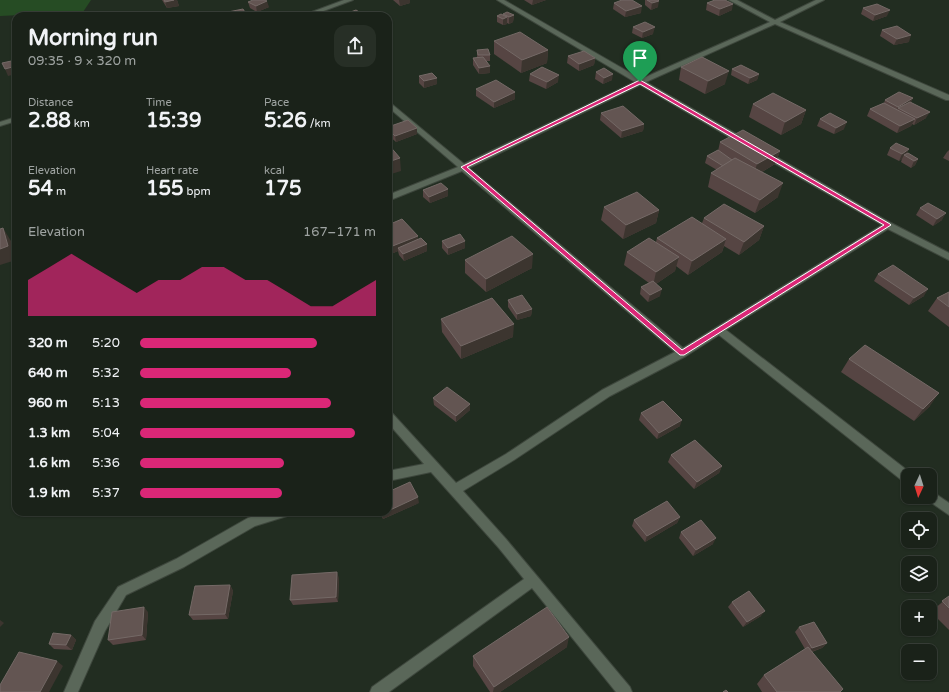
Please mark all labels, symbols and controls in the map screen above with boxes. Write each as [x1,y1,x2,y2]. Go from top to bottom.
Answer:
text: Morning run [28,25,158,51]
button: share [334,25,376,67]
pin [623,41,657,82]
icon: arrive [629,47,651,69]
text: 09:35 · 9 × 320 m [28,53,136,69]
text: Distance [28,96,73,109]
text: Time [146,96,172,109]
text: Pace [264,96,289,109]
text: 2.88 [28,109,71,133]
text: 15:39 [146,109,201,133]
text: 5:26 [264,109,307,133]
text: km [71,117,90,130]
text: /km [307,117,331,130]
text: Elevation [28,164,76,177]
text: Heart rate [146,164,198,177]
text: kcal [264,164,285,177]
text: 54 [28,177,53,201]
text: 155 [146,177,184,201]
text: 175 [264,177,302,201]
text: m [53,185,66,198]
text: bpm [184,185,211,198]
text: Elevation [28,224,85,240]
text: 167–171 m [303,224,376,240]
text: 320 m [28,335,68,351]
text: 5:20 [92,335,120,351]
text: 640 m [28,365,68,381]
text: 5:32 [92,365,120,381]
text: 960 m [28,395,68,411]
text: 5:13 [92,395,120,411]
text: 1.3 km [28,425,70,441]
text: 5:04 [92,425,120,441]
text: 1.6 km [28,455,70,471]
text: 5:36 [92,455,120,471]
north arrow [901,468,937,504]
map controls [901,468,937,680]
text: 1.9 km [28,485,70,501]
text: 5:37 [92,485,120,501]
button: locate [901,512,937,548]
button: layers [901,556,937,592]
button: + [901,600,937,636]
button: − [901,644,937,680]

